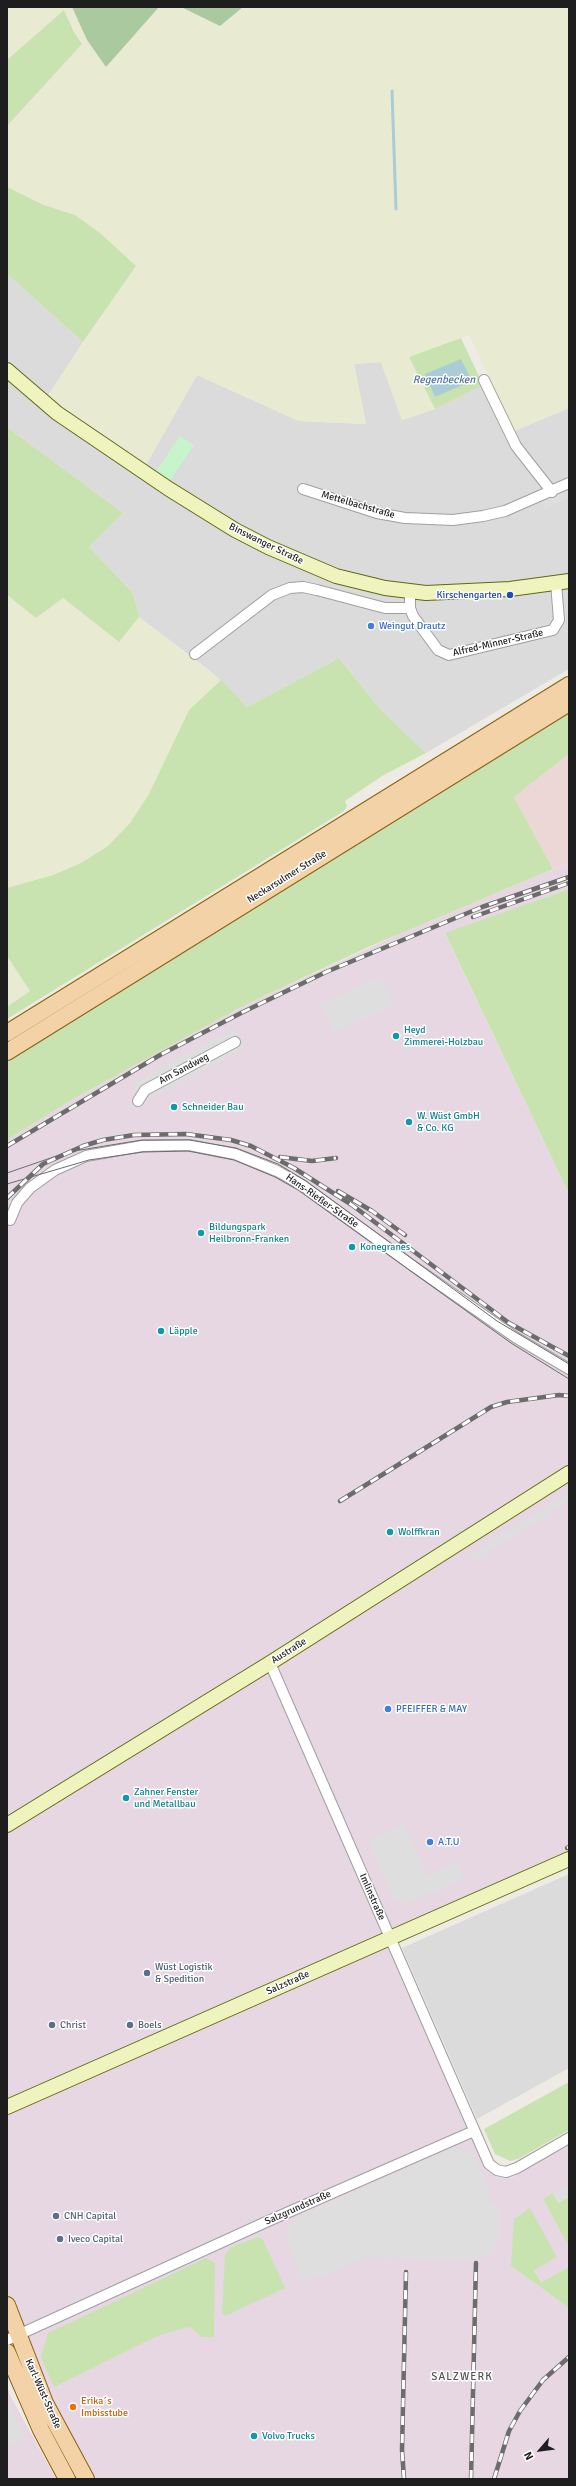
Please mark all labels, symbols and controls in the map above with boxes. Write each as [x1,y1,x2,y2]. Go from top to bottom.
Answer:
water label: Regenbecken [413,373,475,387]
street label: Mettelbachstraße [320,489,396,521]
street label: Binswanger Straße [227,521,305,567]
place label: Kirschengarten [437,589,502,601]
marker: Kirschengarten [505,590,515,600]
place label: Weingut Drautz [379,620,445,632]
marker: Weingut Drautz [366,621,376,631]
street label: Alfred-Minner-Straße [452,627,544,659]
street label: Neckarsulmer Straße [245,848,329,906]
place label: Heyd Zimmerei-Holzbau [404,1024,483,1048]
marker: Heyd Zimmerei-Holzbau [391,1031,401,1041]
street label: Am Sandweg [157,1051,211,1087]
place label: Schneider Bau [182,1101,244,1113]
marker: Schneider Bau [169,1102,179,1112]
place label: W. Wüst GmbH & Co. KG [417,1110,480,1134]
marker: W. Wüst GmbH & Co. KG [404,1117,414,1127]
street label: Hans-Rießer-Straße [283,1171,361,1231]
place label: Bildungspark Heilbronn-Franken [209,1221,289,1244]
marker: Bildungspark Heilbronn-Franken [196,1228,206,1238]
place label: Konegranes [360,1241,410,1253]
marker: Konegranes [347,1242,357,1252]
place label: Läpple [169,1325,198,1337]
marker: Läpple [156,1326,166,1336]
place label: Wolffkran [398,1526,440,1538]
marker: Wolffkran [385,1527,395,1537]
street label: Austraße [269,1635,309,1667]
place label: PFEIFFER & MAY [396,1703,467,1715]
marker: PFEIFFER & MAY [383,1704,393,1714]
place label: Zahner Fenster und Metallbau [134,1786,198,1810]
marker: Zahner Fenster und Metallbau [121,1793,131,1803]
place label: A.T.U [438,1836,459,1848]
marker: A.T.U [425,1837,435,1847]
street label: Imlinstraße [356,1872,388,1922]
place label: Wüst Logistik & Spedition [155,1961,212,1984]
marker: Wüst Logistik & Spedition [142,1968,152,1978]
street label: Salzstraße [265,1968,311,1998]
place label: Christ [60,2019,86,2031]
place label: Boels [138,2019,162,2031]
marker: Christ [47,2020,57,2030]
marker: Boels [125,2020,135,2030]
street label: Salzgrundstraße [263,2188,333,2228]
place label: CNH Capital [64,2210,116,2222]
marker: CNH Capital [51,2211,61,2221]
place label: Iveco Capital [68,2233,123,2245]
marker: Iveco Capital [55,2234,65,2244]
street label: Karl-Wüst-Straße [22,2357,64,2431]
district label: SALZWERK [431,2370,493,2384]
place label: Erika´s Imbisstube [81,2395,128,2418]
marker: Erika´s Imbisstube [68,2402,78,2412]
place label: Volvo Trucks [262,2430,315,2442]
north arrow [520,2430,560,2470]
marker: Volvo Trucks [249,2431,259,2441]
text: N [521,2449,536,2462]

